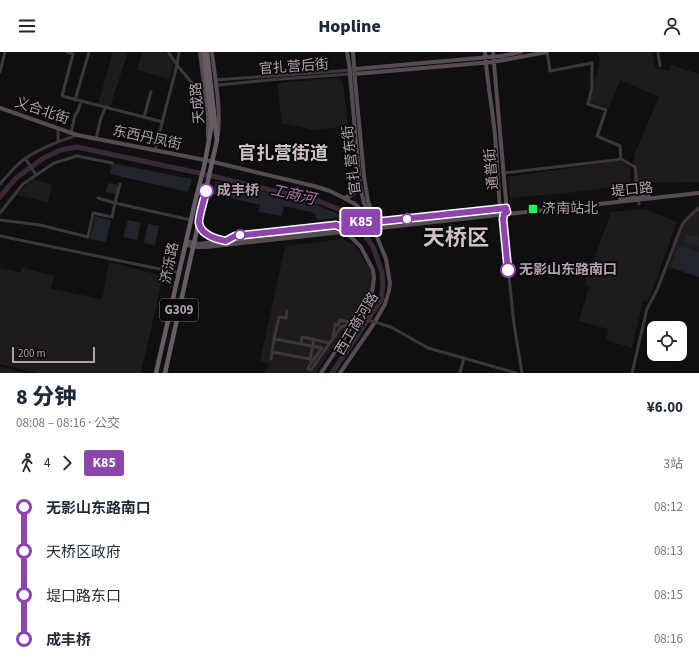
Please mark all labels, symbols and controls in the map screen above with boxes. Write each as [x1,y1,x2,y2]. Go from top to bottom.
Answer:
text: Hopline [318,14,381,39]
icon: menu [16,15,38,37]
icon: person [661,15,683,37]
street label: 官扎营后街 [258,55,330,79]
street label: 天成路 [186,81,210,125]
street label: 义合北街 [12,92,72,130]
street label: 东西丹凤街 [111,121,183,155]
street label: 官扎营东街 [338,124,366,196]
district label: 官扎营街道 [238,141,328,166]
street label: 通普街 [480,147,504,191]
street label: 堤口路 [610,178,654,202]
water label: 工商河 [269,180,320,211]
place label: 成丰桥 [217,181,259,201]
marker: 成丰桥 [198,183,214,199]
place label: 济南站北 [542,199,598,219]
marker: 济南站北 [527,203,539,215]
line badge: K85 [338,209,384,235]
text: K85 [349,212,373,232]
unlabelled marker [401,213,413,225]
district label: 天桥区 [423,222,489,254]
unlabelled marker [234,229,246,241]
street label: 济泺路 [156,240,184,286]
place label: 无影山东路南口 [519,260,617,280]
marker: 无影山东路南口 [500,262,516,278]
street label: 西工商河路 [330,289,384,359]
road number: G309 [160,299,198,321]
map controls [647,321,687,361]
button: locate [647,321,687,361]
scale bar [12,345,95,364]
text: 200 m [18,346,46,361]
text: 8 分钟 [16,381,76,413]
text: ¥6.00 [647,397,683,418]
text: 08:08 – 08:16 · 公交 [16,414,120,432]
icon: walk [16,452,38,474]
icon: forward [56,452,78,474]
text: K85 [92,453,116,473]
text: 4 [44,454,50,472]
text: 3站 [664,455,683,473]
text: 无影山东路南口 [46,498,151,519]
text: 08:12 [654,498,683,516]
text: 天桥区政府 [46,542,121,563]
text: 08:13 [654,542,683,560]
text: 堤口路东口 [46,586,121,607]
text: 08:15 [654,586,683,604]
text: 成丰桥 [46,630,91,651]
text: 08:16 [654,630,683,648]

